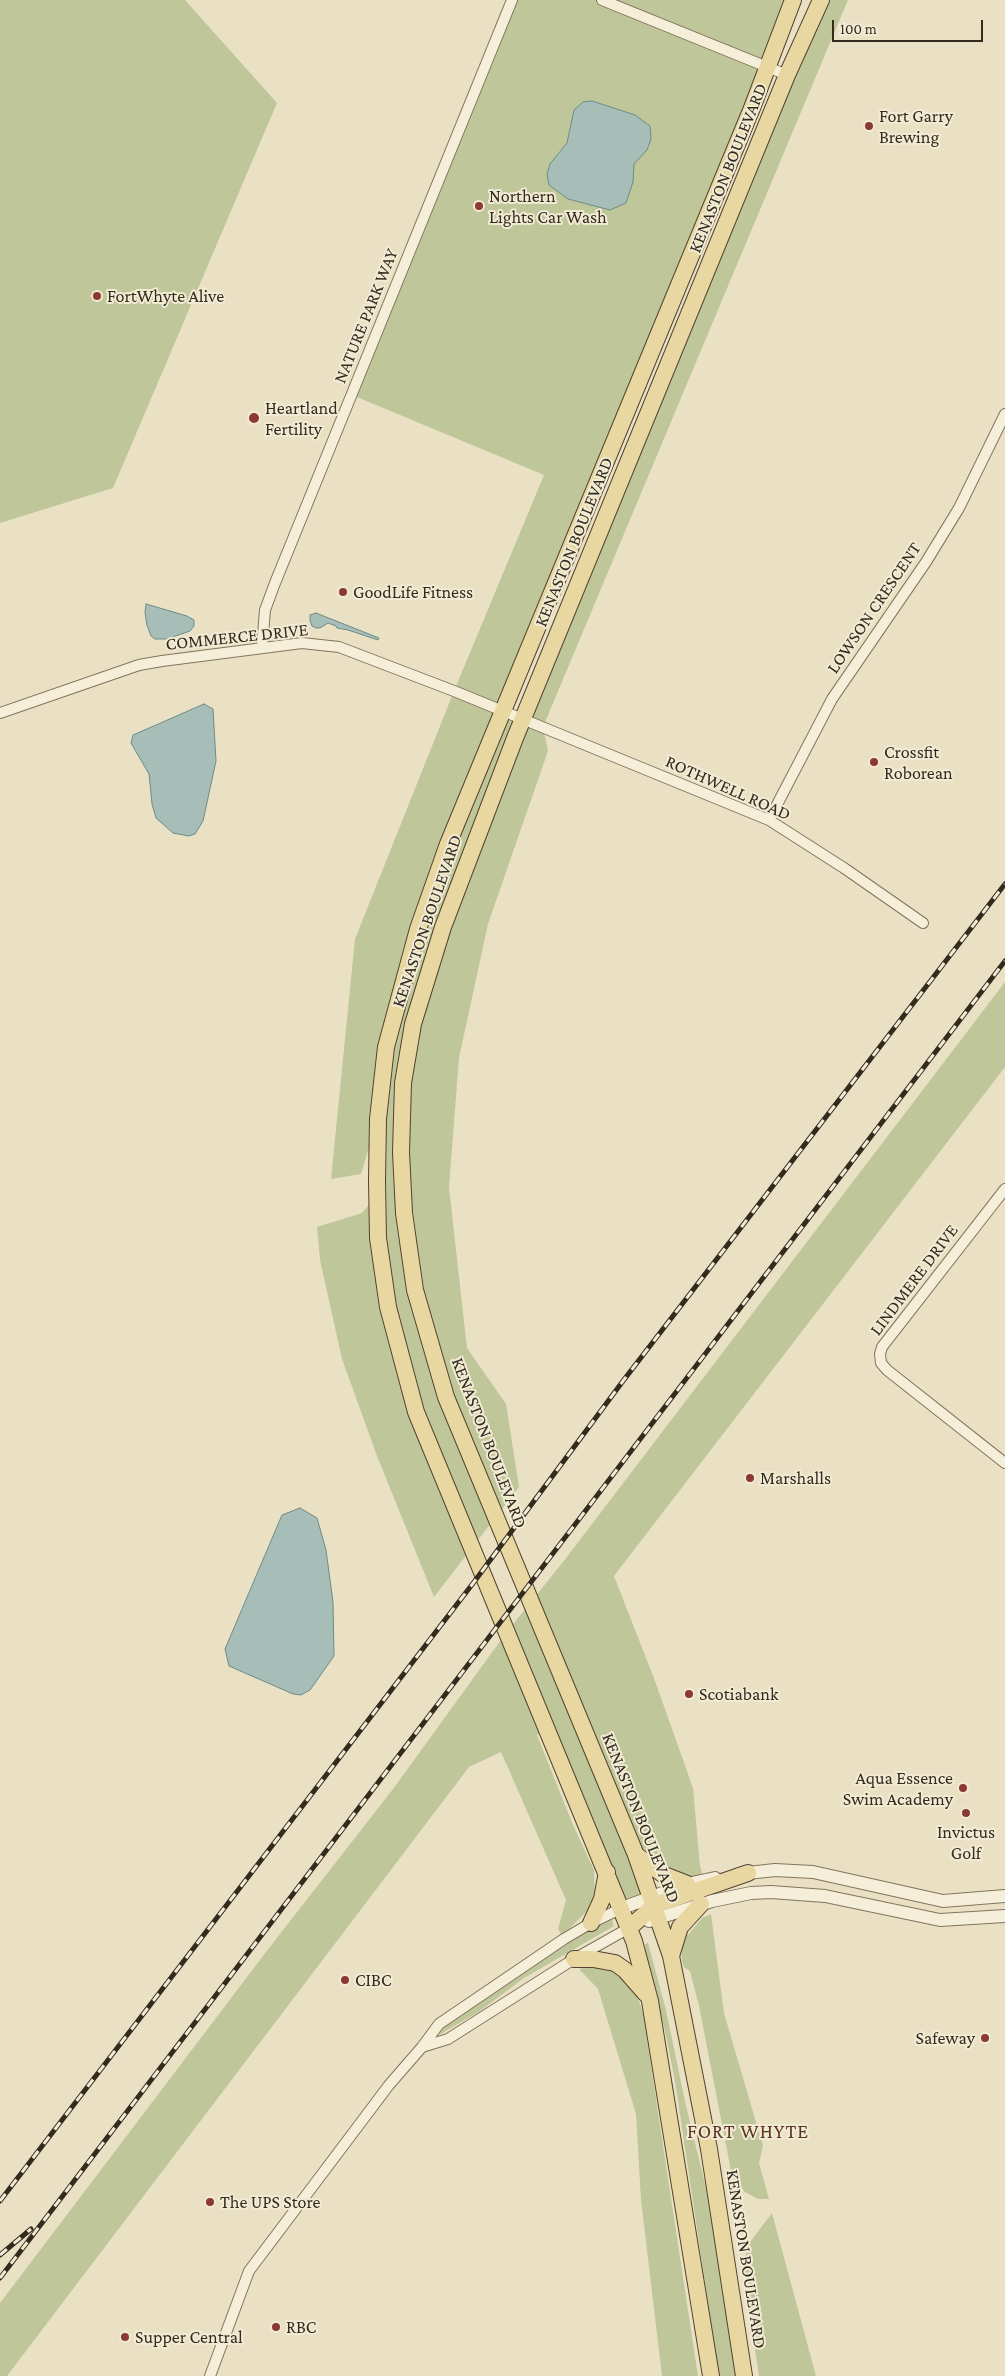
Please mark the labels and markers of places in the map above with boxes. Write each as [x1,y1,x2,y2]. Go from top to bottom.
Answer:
place label: Fort Garry Brewing [879,105,953,148]
marker: Fort Garry Brewing [863,120,875,132]
place label: Northern Lights Car Wash [489,185,607,228]
marker: Northern Lights Car Wash [473,200,485,212]
place label: FortWhyte Alive [107,285,224,307]
marker: FortWhyte Alive [91,290,103,302]
place label: Heartland Fertility [265,397,338,439]
marker: Heartland Fertility [247,411,261,425]
place label: GoodLife Fitness [353,581,473,603]
marker: GoodLife Fitness [337,586,349,598]
place label: Crossfit Roborean [884,741,953,784]
marker: Crossfit Roborean [868,756,880,768]
place label: Marshalls [760,1467,831,1489]
marker: Marshalls [744,1472,756,1484]
place label: Scotiabank [699,1683,779,1705]
marker: Scotiabank [683,1688,695,1700]
place label: Aqua Essence Swim Academy [843,1767,953,1810]
marker: Aqua Essence Swim Academy [957,1782,969,1794]
marker: Invictus Golf [960,1807,972,1819]
place label: Invictus Golf [937,1821,995,1864]
place label: CIBC [355,1969,392,1991]
marker: CIBC [339,1974,351,1986]
place label: Safeway [915,2027,975,2049]
marker: Safeway [979,2032,991,2044]
place label: The UPS Store [220,2191,320,2213]
marker: The UPS Store [204,2196,216,2208]
place label: RBC [286,2316,316,2338]
marker: RBC [270,2321,282,2333]
place label: Supper Central [135,2326,243,2348]
marker: Supper Central [119,2331,131,2343]

